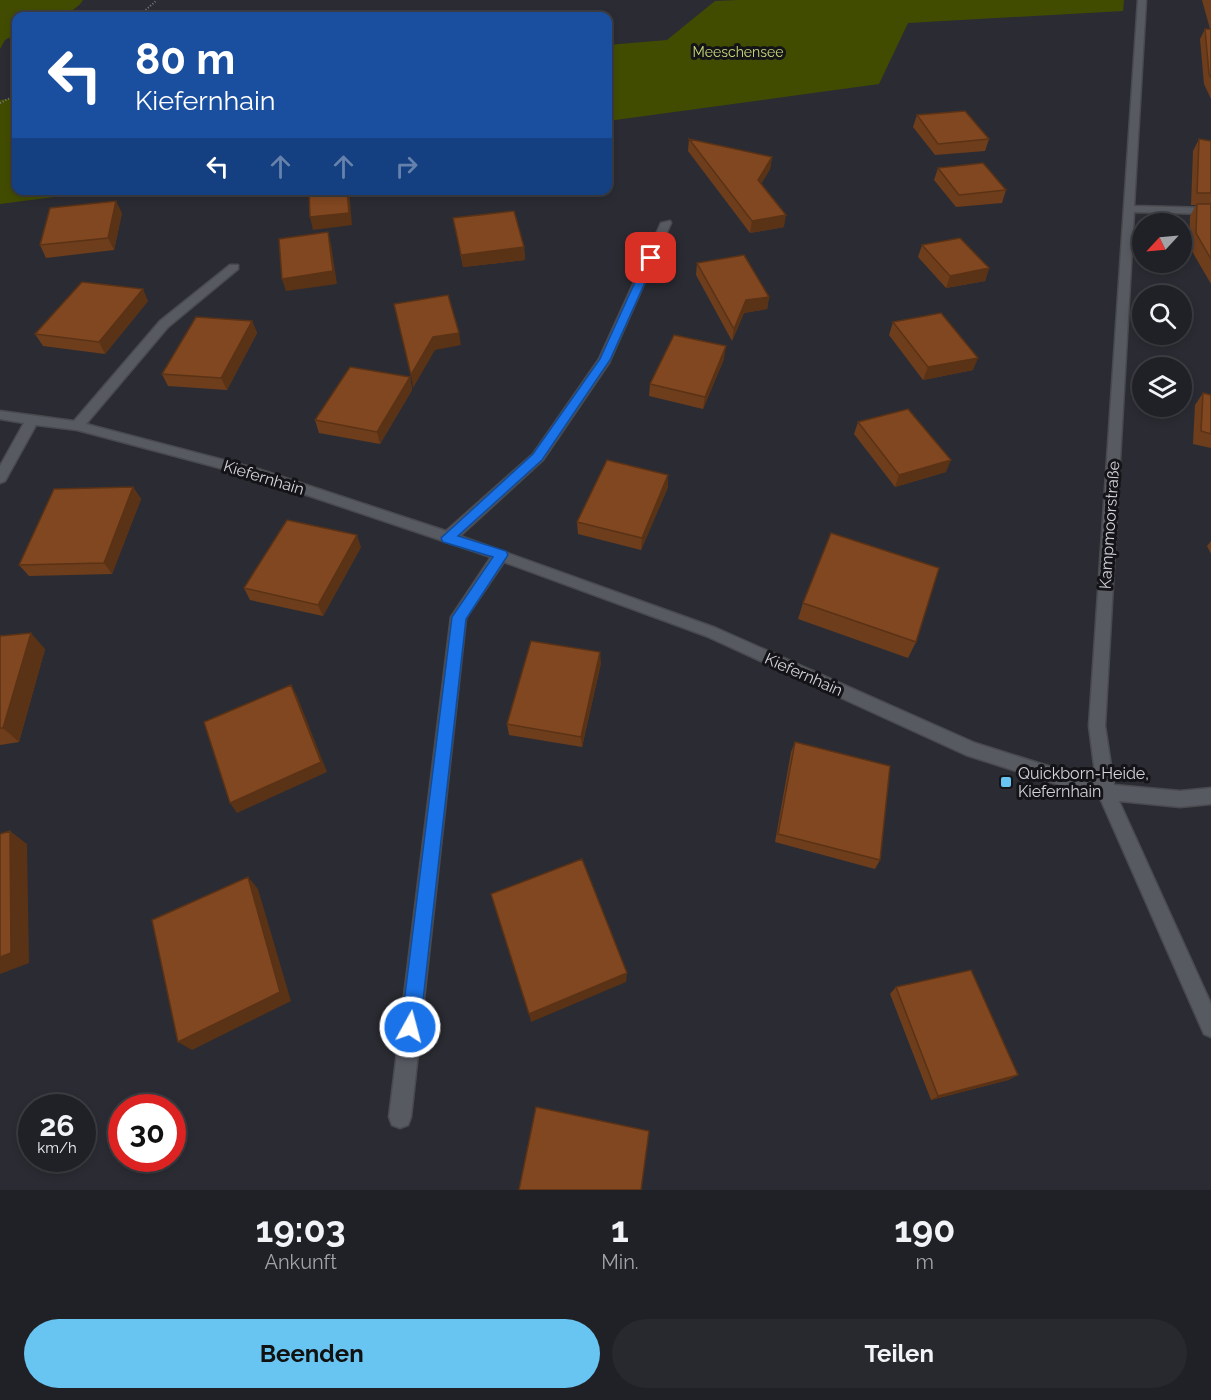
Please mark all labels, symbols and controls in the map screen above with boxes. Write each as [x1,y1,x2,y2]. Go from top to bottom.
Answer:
text: 80 m [135,35,235,84]
icon: left [36,36,114,114]
park label: Meeschensee [693,44,783,60]
text: Kiefernhain [135,85,276,116]
icon: left [201,150,234,183]
icon: ahead [264,150,297,183]
icon: ahead [327,150,360,183]
icon: right [390,150,423,183]
north arrow [1132,213,1192,273]
map controls [1132,213,1192,417]
pin [625,232,676,283]
icon: arrive [634,241,667,274]
button: search [1132,285,1192,345]
button: layers [1132,357,1192,417]
street label: Kiefernhain [221,456,306,499]
street label: Kampmoorstraße [1096,460,1123,590]
street label: Kiefernhain [762,649,846,700]
place label: Quickborn-Heide, Kiefernhain [1018,764,1149,801]
marker: Quickborn-Heide, Kiefernhain [999,775,1013,789]
position arrow [378,995,442,1059]
speed limit sign: 30 [108,1094,186,1172]
text: 26 [39,1108,75,1143]
text: km/h [37,1139,77,1157]
text: 19:03 [256,1208,346,1250]
text: 1 [611,1208,629,1250]
text: 190 [894,1208,955,1250]
text: Ankunft [264,1250,337,1274]
text: Min. [601,1250,639,1274]
text: m [916,1250,934,1274]
button: Beenden [24,1319,600,1388]
button: Teilen [612,1319,1187,1388]

